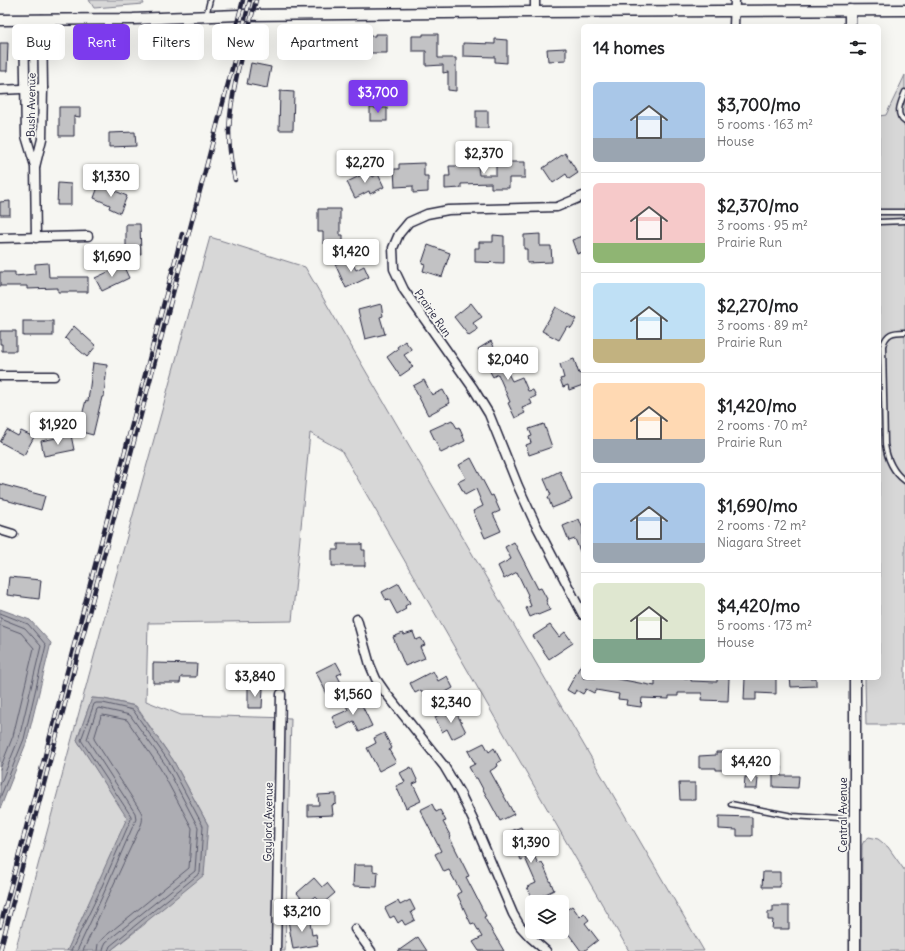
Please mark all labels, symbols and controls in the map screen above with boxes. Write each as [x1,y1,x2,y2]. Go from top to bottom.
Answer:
chip: Buy [12,24,65,60]
chip: Rent [73,24,130,60]
chip: Filters [138,24,204,60]
chip: New [212,24,269,60]
chip: Apartment [277,24,373,60]
text: 14 homes [593,37,665,59]
icon: filters [847,37,869,59]
street label: Bush Avenue [23,73,39,137]
pin: $3,700 [345,80,411,114]
text: $3,700 [358,84,398,101]
text: $3,700/mo [717,94,801,116]
icon: home [625,98,673,146]
text: 5 rooms · 163 m² [717,116,813,133]
text: House [717,133,754,150]
pin: $2,370 [451,141,517,175]
text: $2,370 [464,145,504,162]
pin: $2,270 [332,150,398,184]
text: $2,270 [345,154,385,171]
pin: $1,330 [78,164,144,198]
text: $1,330 [92,168,130,185]
text: $2,370/mo [717,195,799,217]
icon: home [625,199,673,247]
text: 3 rooms · 95 m² [717,217,808,234]
text: Prairie Run [717,234,782,251]
pin: $1,420 [318,239,384,273]
text: $1,420 [332,243,370,260]
pin: $1,690 [79,244,145,278]
text: $1,690 [93,248,131,265]
street label: Prairie Run [412,286,454,340]
text: $2,270/mo [717,295,798,317]
icon: home [625,299,673,347]
text: 3 rooms · 89 m² [717,317,808,334]
text: Prairie Run [717,334,782,351]
pin: $2,040 [475,347,541,381]
text: $2,040 [487,351,529,368]
text: $1,420/mo [717,395,797,417]
icon: home [625,399,673,447]
pin: $1,920 [25,412,91,446]
text: $1,920 [39,416,77,433]
text: 2 rooms · 70 m² [717,417,808,434]
text: Prairie Run [717,434,782,451]
text: $1,690/mo [717,495,797,517]
icon: home [625,499,673,547]
text: 2 rooms · 72 m² [717,517,806,534]
text: Niagara Street [717,534,801,551]
text: $4,420/mo [717,595,800,617]
icon: home [625,599,673,647]
text: 5 rooms · 173 m² [717,617,812,634]
text: House [717,634,754,651]
pin: $3,840 [222,664,288,698]
text: $3,840 [235,668,275,685]
pin: $1,560 [320,682,386,716]
text: $1,560 [334,686,372,703]
pin: $2,340 [418,690,484,724]
text: $2,340 [431,694,471,711]
pin: $4,420 [718,749,784,783]
text: $4,420 [731,753,771,770]
street label: Central Avenue [836,777,850,853]
street label: Gaylord Avenue [260,782,276,862]
pin: $1,390 [498,830,564,864]
text: $1,390 [512,834,550,851]
map controls [525,895,569,939]
button: layers [525,895,569,939]
pin: $3,210 [269,899,335,933]
text: $3,210 [283,903,321,920]

